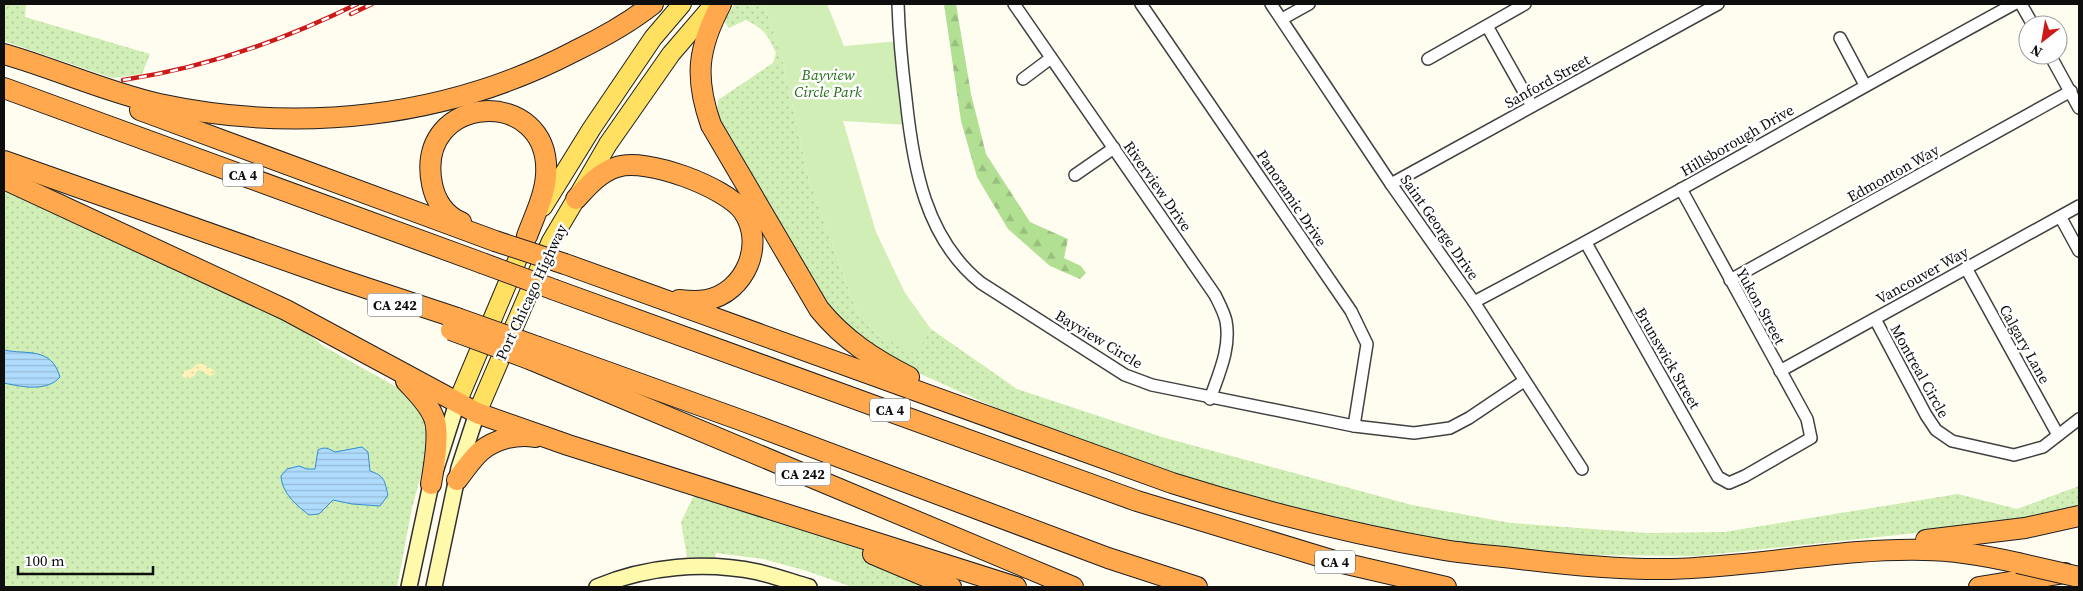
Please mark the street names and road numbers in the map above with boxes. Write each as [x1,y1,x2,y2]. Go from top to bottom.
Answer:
street label: Sanford Street [1501,49,1594,113]
street label: Hillsborough Drive [1676,99,1798,181]
street label: Riverview Drive [1119,137,1197,236]
street label: Edmonton Way [1843,139,1943,207]
street label: Panoramic Drive [1252,146,1332,251]
road number: CA 4 [223,164,263,186]
street label: Saint George Drive [1396,170,1484,284]
street label: Port Chicago Highway [490,220,572,363]
street label: Vancouver Way [1872,241,1972,309]
street label: Yukon Street [1731,264,1791,348]
road number: CA 242 [368,294,422,316]
street label: Calgary Lane [1995,301,2056,388]
street label: Brunswick Street [1630,304,1706,413]
street label: Bayview Circle [1051,305,1147,374]
street label: Montreal Circle [1886,320,1955,422]
road number: CA 4 [870,398,910,422]
road number: CA 242 [776,462,830,486]
road number: CA 4 [1315,550,1355,574]

